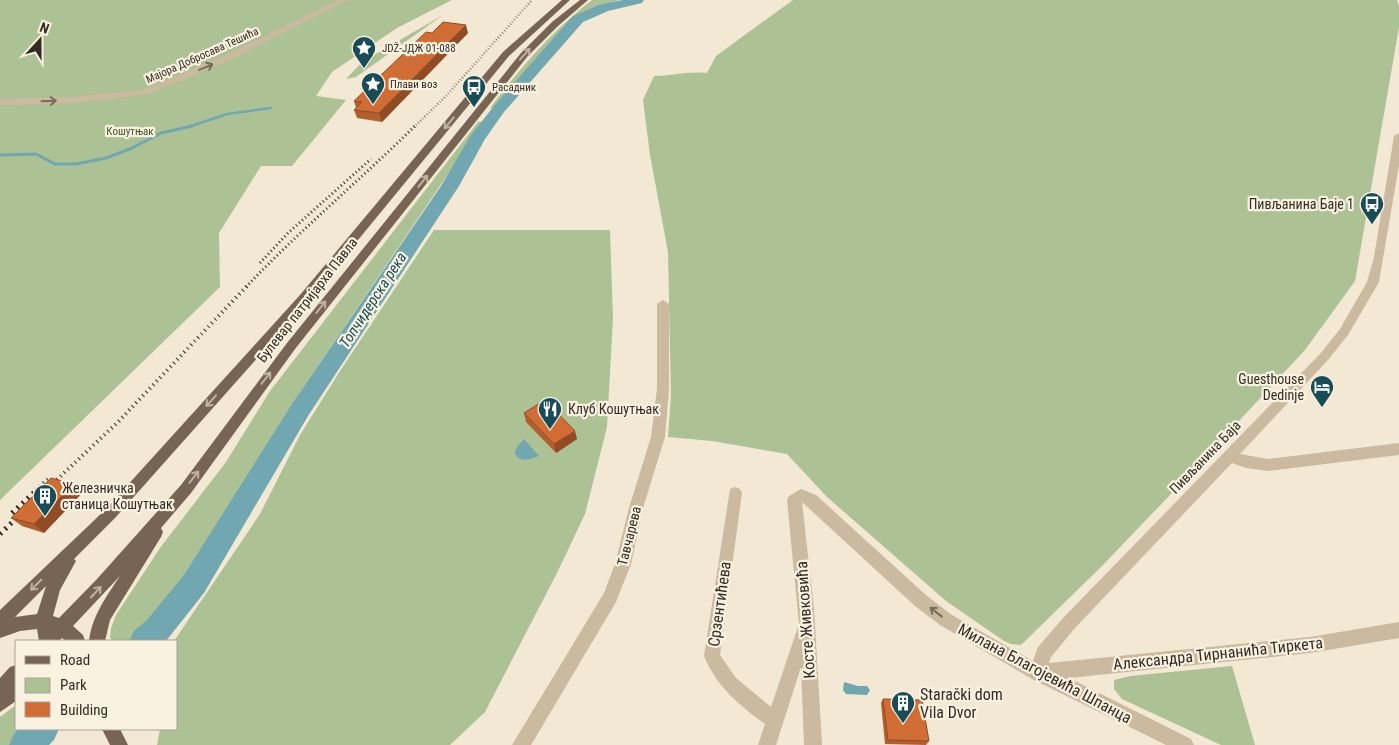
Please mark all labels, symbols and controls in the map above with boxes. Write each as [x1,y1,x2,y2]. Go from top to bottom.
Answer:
north arrow [15,15,65,65]
text: N [38,19,52,37]
street label: Мајора Добросава Тешића [144,25,260,86]
place icon: JDŽ-JДЖ 01-088 [351,35,377,69]
place label: JDŽ-JДЖ 01-088 [382,42,456,55]
one-way arrow [519,48,531,61]
one-way arrow [198,62,213,72]
place icon: Плави воз [360,71,386,105]
bus stop icon: Расадник [461,74,487,108]
place label: Плави воз [390,78,437,91]
place label: Расадник [492,81,537,94]
one-way arrow [40,96,56,105]
one-way arrow [443,117,454,130]
park label: Кошутњак [106,125,154,138]
one-way arrow [417,175,428,188]
bus stop icon: Пивљанина Баје 1 [1359,191,1385,225]
place label: Пивљанина Баје 1 [1249,196,1354,212]
street label: Булевар патријарха Павла [253,235,361,365]
water label: Топчидерска река [336,249,410,351]
one-way arrow [316,301,327,314]
place label: Guesthouse Dedinje [1238,371,1304,403]
one-way arrow [260,372,271,385]
hotel icon: Guesthouse Dedinje [1309,374,1335,408]
one-way arrow [205,395,217,407]
restaurant icon: Клуб Кошутњак [537,396,563,430]
place label: Клуб Кошутњак [568,401,659,417]
street label: Пивљанина Баја [1166,417,1244,497]
one-way arrow [189,471,200,484]
place label: Железничка станица Кошутњак [62,480,173,512]
building icon: Железничка станица Кошутњак [32,483,58,517]
street label: Тавчарева [614,505,644,567]
street label: Срзентићева [704,560,735,648]
street label: Косте Живковића [792,561,819,679]
one-way arrow [30,579,42,592]
one-way arrow [90,585,102,598]
one-way arrow [929,607,943,617]
street label: Милана Благојевића Шпанца [955,620,1135,727]
street label: Александра Тирнанића Тиркета [1112,633,1324,674]
legend [15,640,178,730]
text: Road [60,651,90,669]
text: Park [60,676,87,694]
place label: Starački dom Vila Dvor [920,685,1003,722]
building icon: Starački dom Vila Dvor [890,690,916,724]
text: Building [60,701,108,719]

